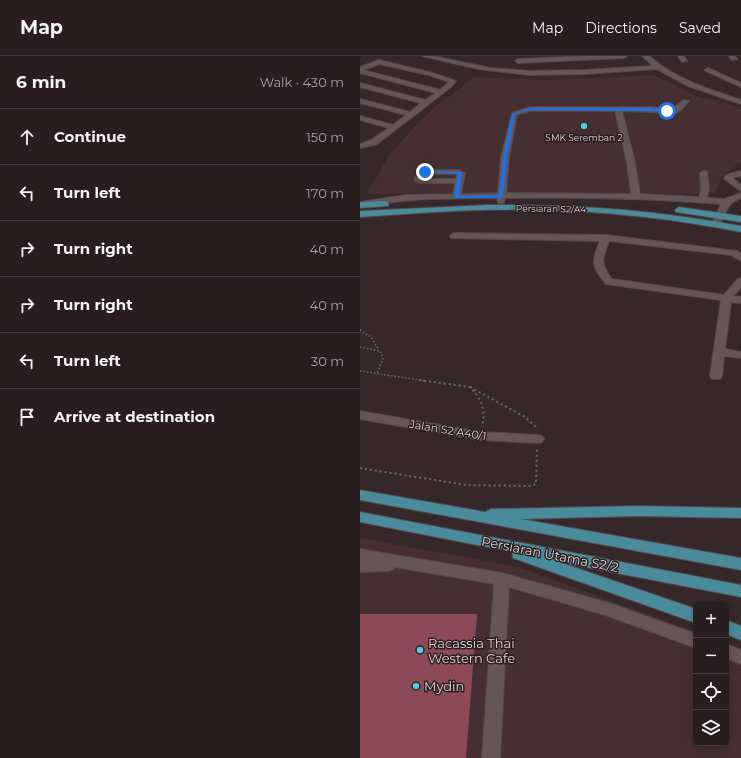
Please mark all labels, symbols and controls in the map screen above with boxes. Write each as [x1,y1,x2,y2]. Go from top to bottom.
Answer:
text: Map [20,16,63,39]
text: Map [532,19,563,37]
text: Directions [585,19,657,37]
text: Saved [679,19,721,37]
text: 6 min [16,72,66,92]
text: Walk · 430 m [260,74,344,90]
route start [658,102,676,120]
marker: SMK Seremban 2 [579,121,589,131]
icon: ahead [16,126,38,148]
text: Continue [54,127,126,146]
text: 150 m [306,129,344,145]
place label: SMK Seremban 2 [545,132,623,143]
route end [416,163,434,181]
icon: left [16,182,38,204]
text: Turn left [54,183,121,202]
text: 170 m [306,185,344,201]
street label: Persiaran S2/A4 [516,202,586,215]
icon: right [16,238,38,260]
text: Turn right [54,239,133,258]
text: 40 m [310,241,344,257]
icon: right [16,294,38,316]
text: Turn right [54,295,133,314]
text: 40 m [310,297,344,313]
icon: left [16,350,38,372]
text: Turn left [54,351,121,370]
text: 30 m [311,353,344,369]
icon: arrive [16,406,38,428]
text: Arrive at destination [54,407,215,426]
street label: Jalan S2 A40/1 [408,417,487,443]
street label: Persiaran Utama S2/2 [480,533,620,575]
map controls [693,602,729,746]
button: + [693,602,729,638]
place label: Racassia Thai Western Cafe [428,635,515,666]
button: − [693,638,729,674]
marker: Racassia Thai Western Cafe [415,645,425,655]
button: locate [693,674,729,710]
place label: Mydin [424,678,464,694]
marker: Mydin [411,681,421,691]
button: layers [693,710,729,746]

